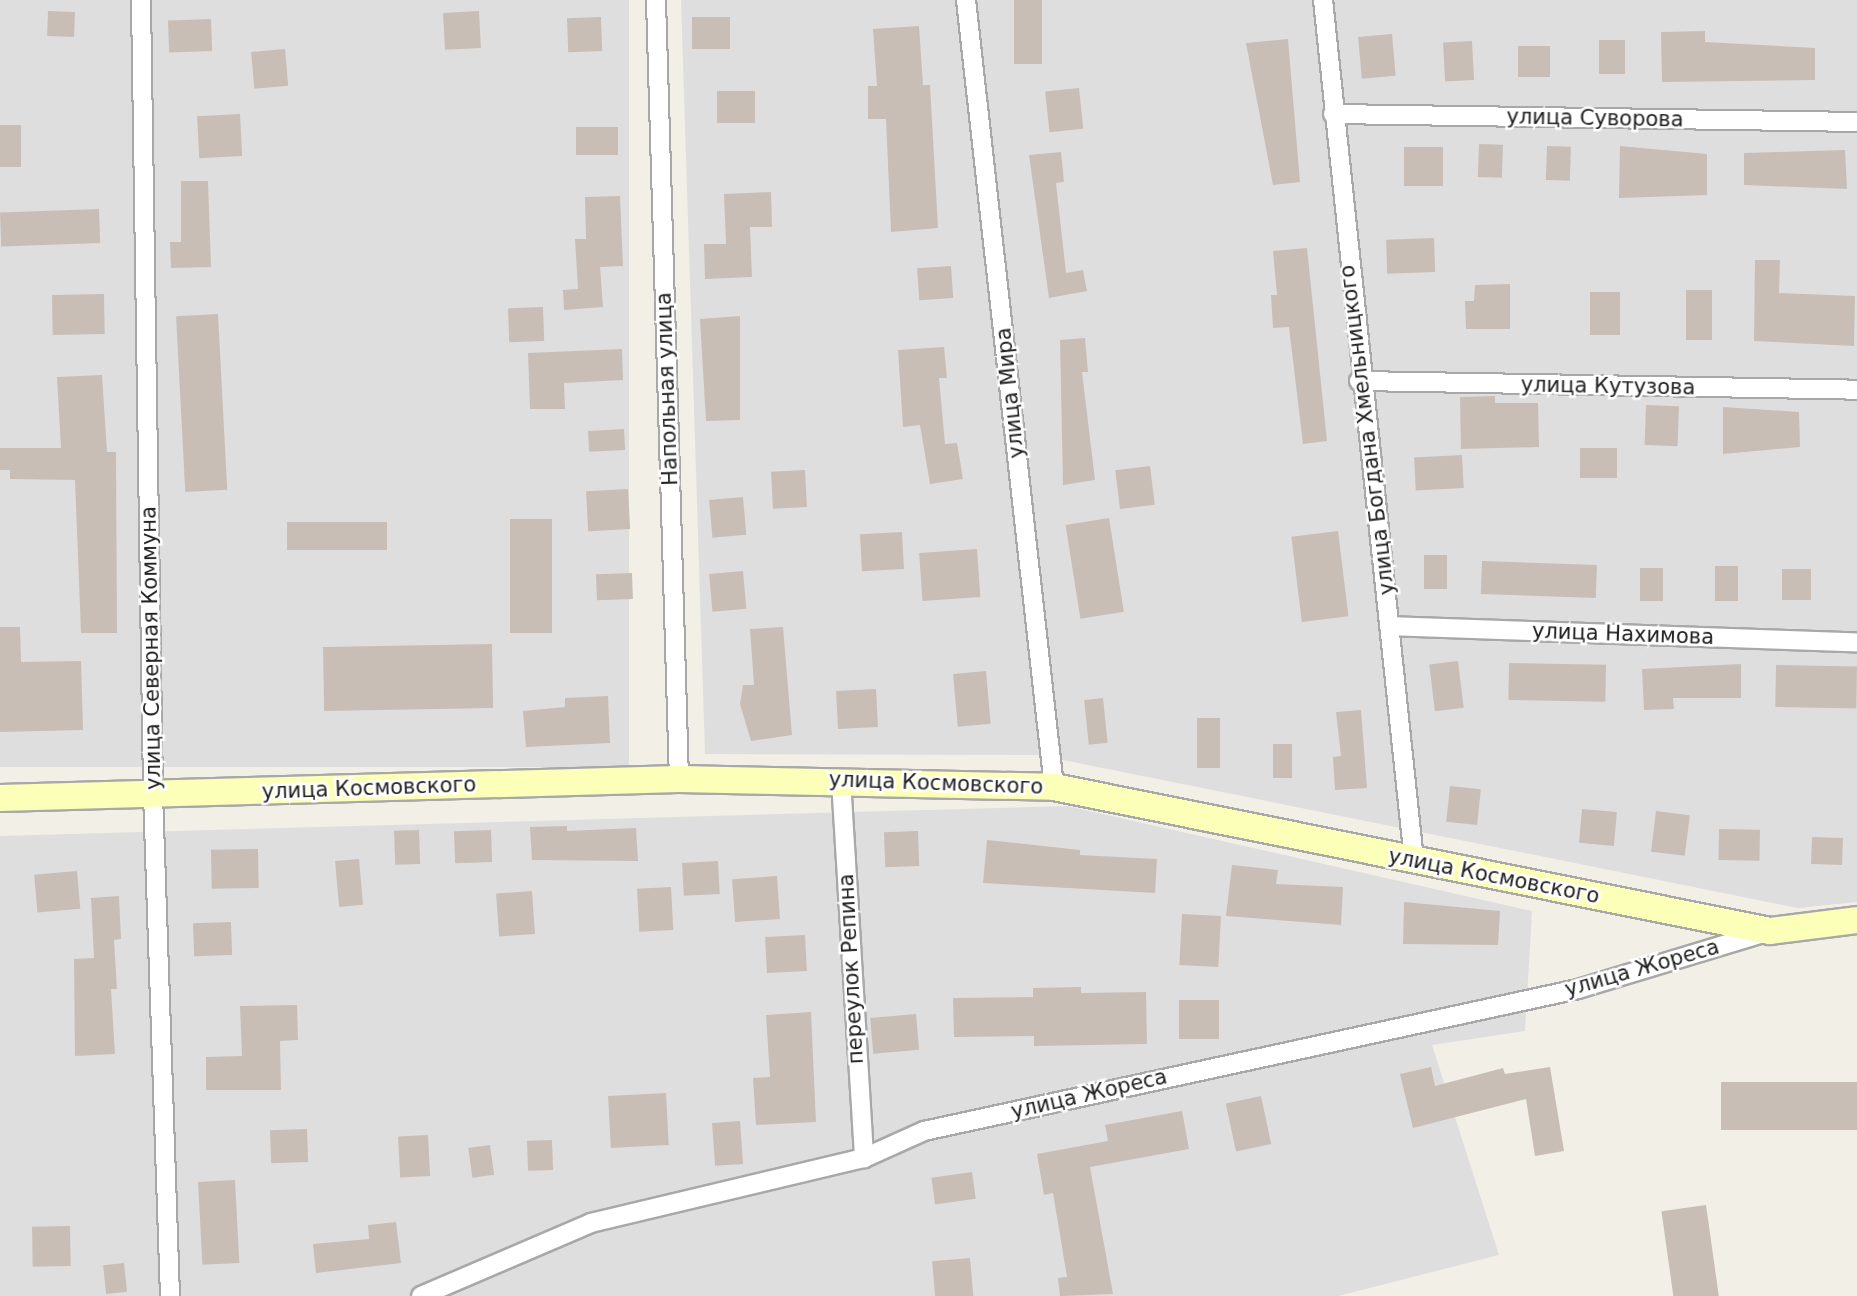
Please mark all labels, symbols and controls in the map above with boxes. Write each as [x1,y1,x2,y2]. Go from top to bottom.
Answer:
street label: улица Суворова [1506,104,1684,132]
street label: улица Богдана Хмельницкого [1334,264,1400,596]
street label: Напольная улица [651,292,683,486]
street label: улица Мира [991,326,1029,460]
street label: улица Кутузова [1520,372,1696,400]
street label: улица Северная Коммуна [136,506,166,790]
street label: улица Нахимова [1532,618,1714,650]
street label: улица Космовского [828,767,1044,799]
street label: улица Космовского [261,772,477,804]
street label: улица Космовского [1386,843,1602,909]
street label: переулок Репина [833,873,869,1065]
street label: улица Жореса [1562,934,1722,1002]
street label: улица Жореса [1008,1064,1170,1124]

